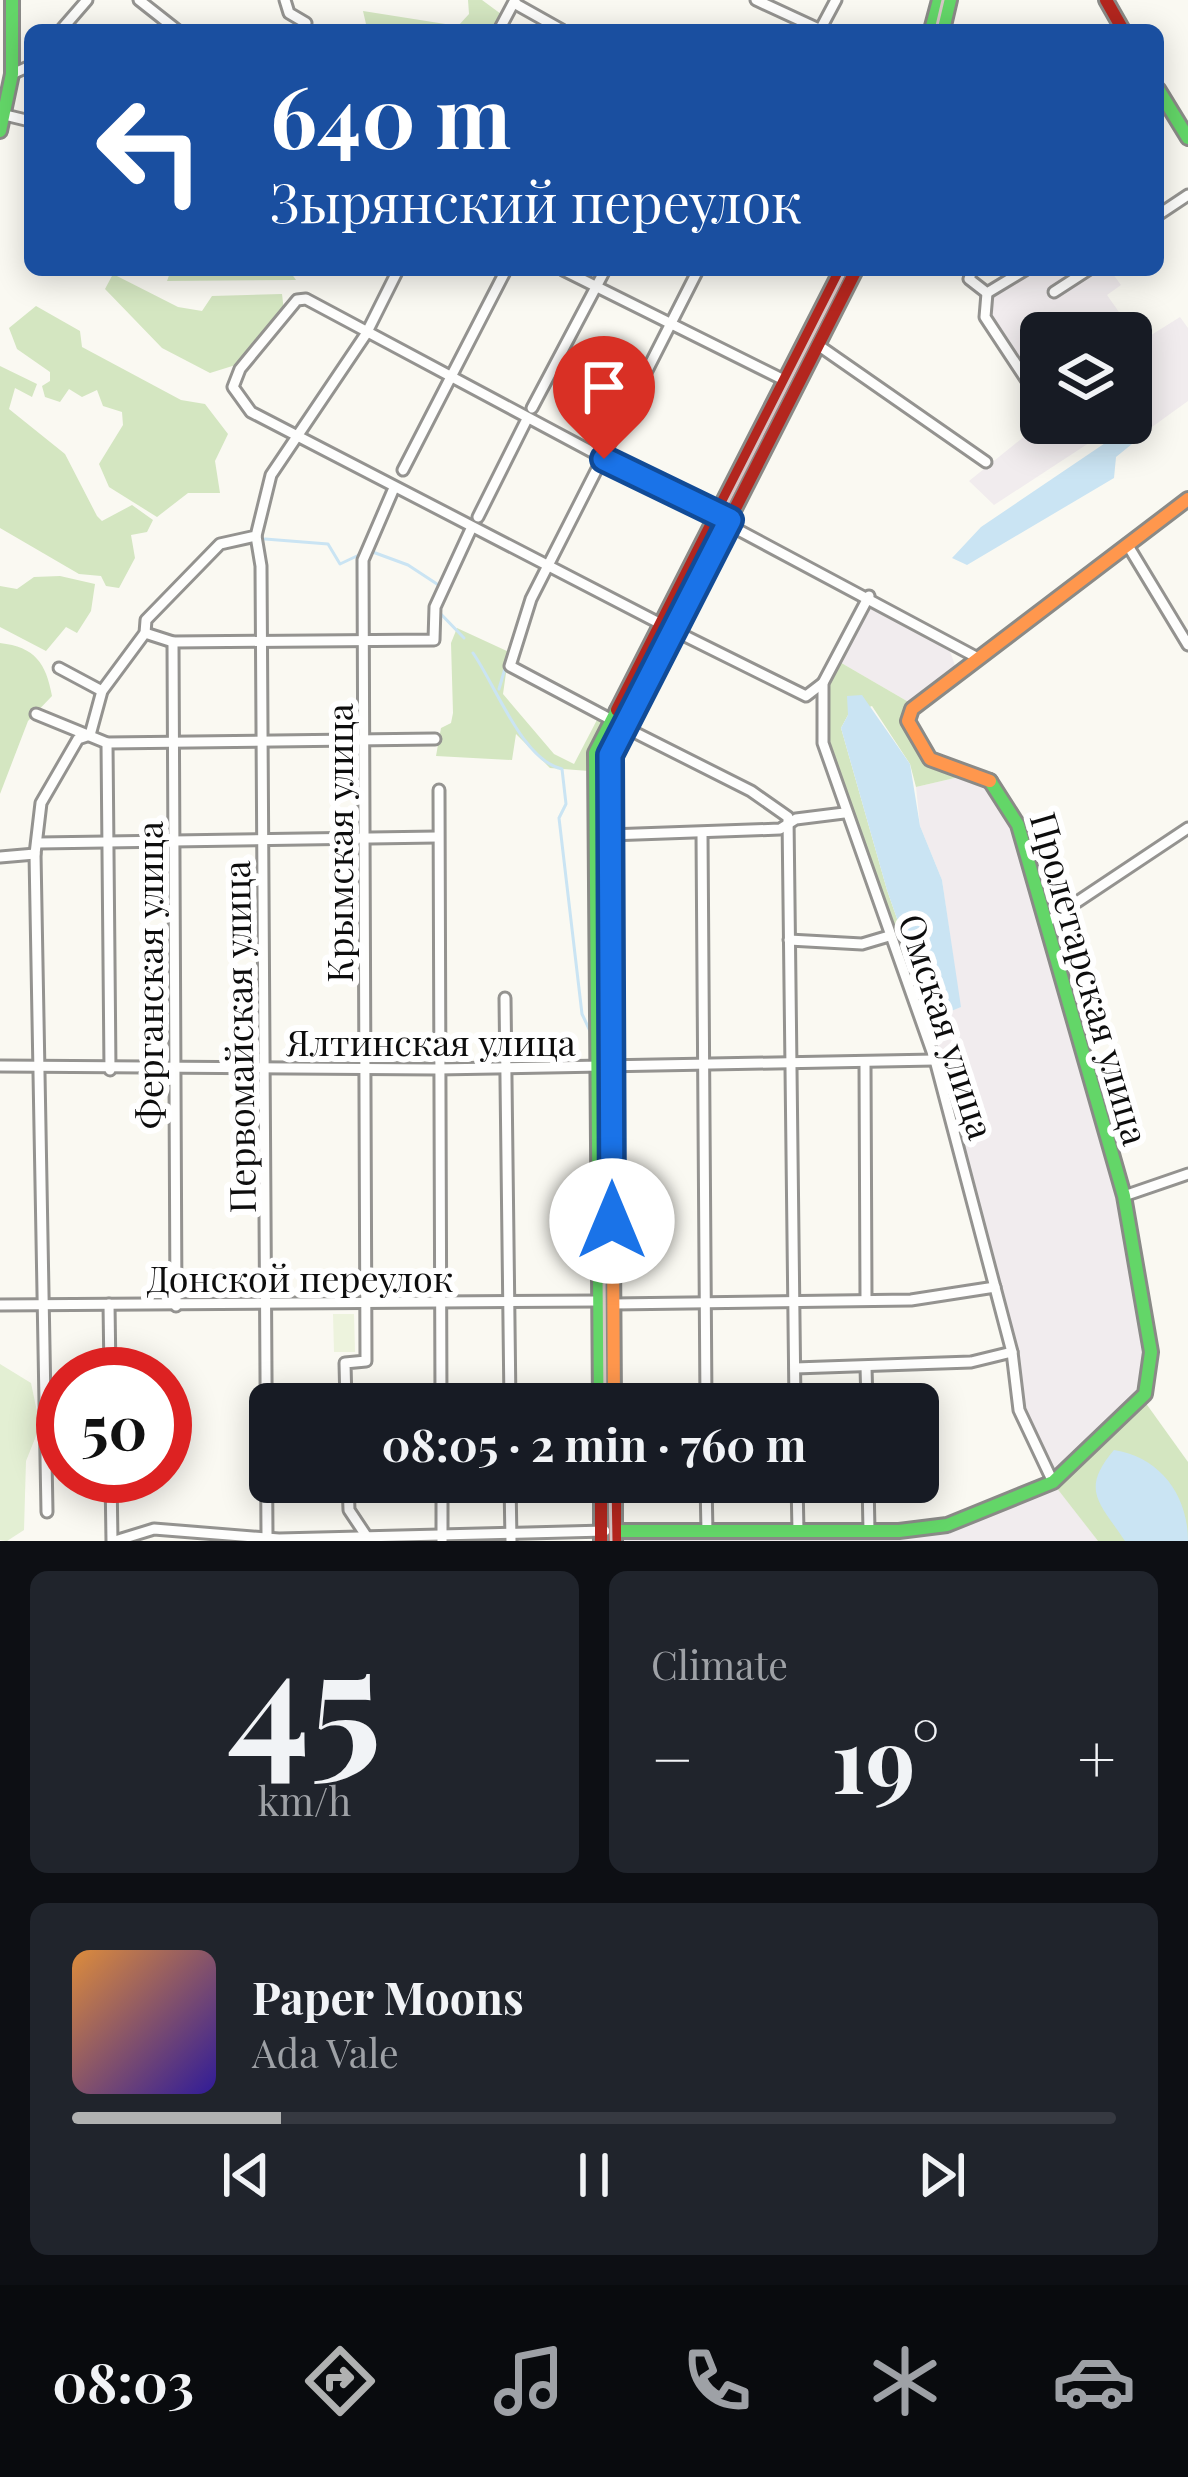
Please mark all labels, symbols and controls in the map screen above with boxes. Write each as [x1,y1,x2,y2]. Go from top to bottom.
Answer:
text: 640 m [270,58,511,170]
icon: left [72,72,228,228]
text: Зырянский переулок [270,165,802,237]
map controls [1020,312,1152,444]
button: layers [1020,312,1152,444]
pin [553,336,655,459]
icon: arrive [571,354,637,420]
street label: Крымская улица [314,703,362,983]
street label: Пролетарская улица [1021,806,1161,1150]
street label: Ферганская улица [124,821,172,1129]
street label: Первомайская улица [211,860,265,1214]
street label: Омская улица [889,907,1007,1145]
street label: Ялтинская улица [285,1017,576,1065]
position arrow [549,1158,675,1284]
street label: Донской переулок [147,1253,453,1301]
speed limit sign: 50 [36,1347,192,1503]
text: 08:05 · 2 min · 760 m [382,1413,806,1473]
text: 45 [228,1592,381,1800]
text: Climate [651,1638,788,1690]
text: 19° [831,1697,940,1817]
text: − [651,1713,694,1801]
text: + [1077,1713,1116,1801]
text: km/h [258,1774,351,1826]
text: Paper Moons [252,1966,524,2026]
text: Ada Vale [252,2026,399,2078]
icon: previous [213,2142,279,2208]
icon: pause [561,2142,627,2208]
icon: next [909,2142,975,2208]
icon: directions [298,2339,382,2423]
icon: music [487,2339,571,2423]
icon: phone [675,2339,759,2423]
icon: climate [863,2339,947,2423]
icon: car [1052,2339,1136,2423]
text: 08:03 [52,2345,194,2417]

